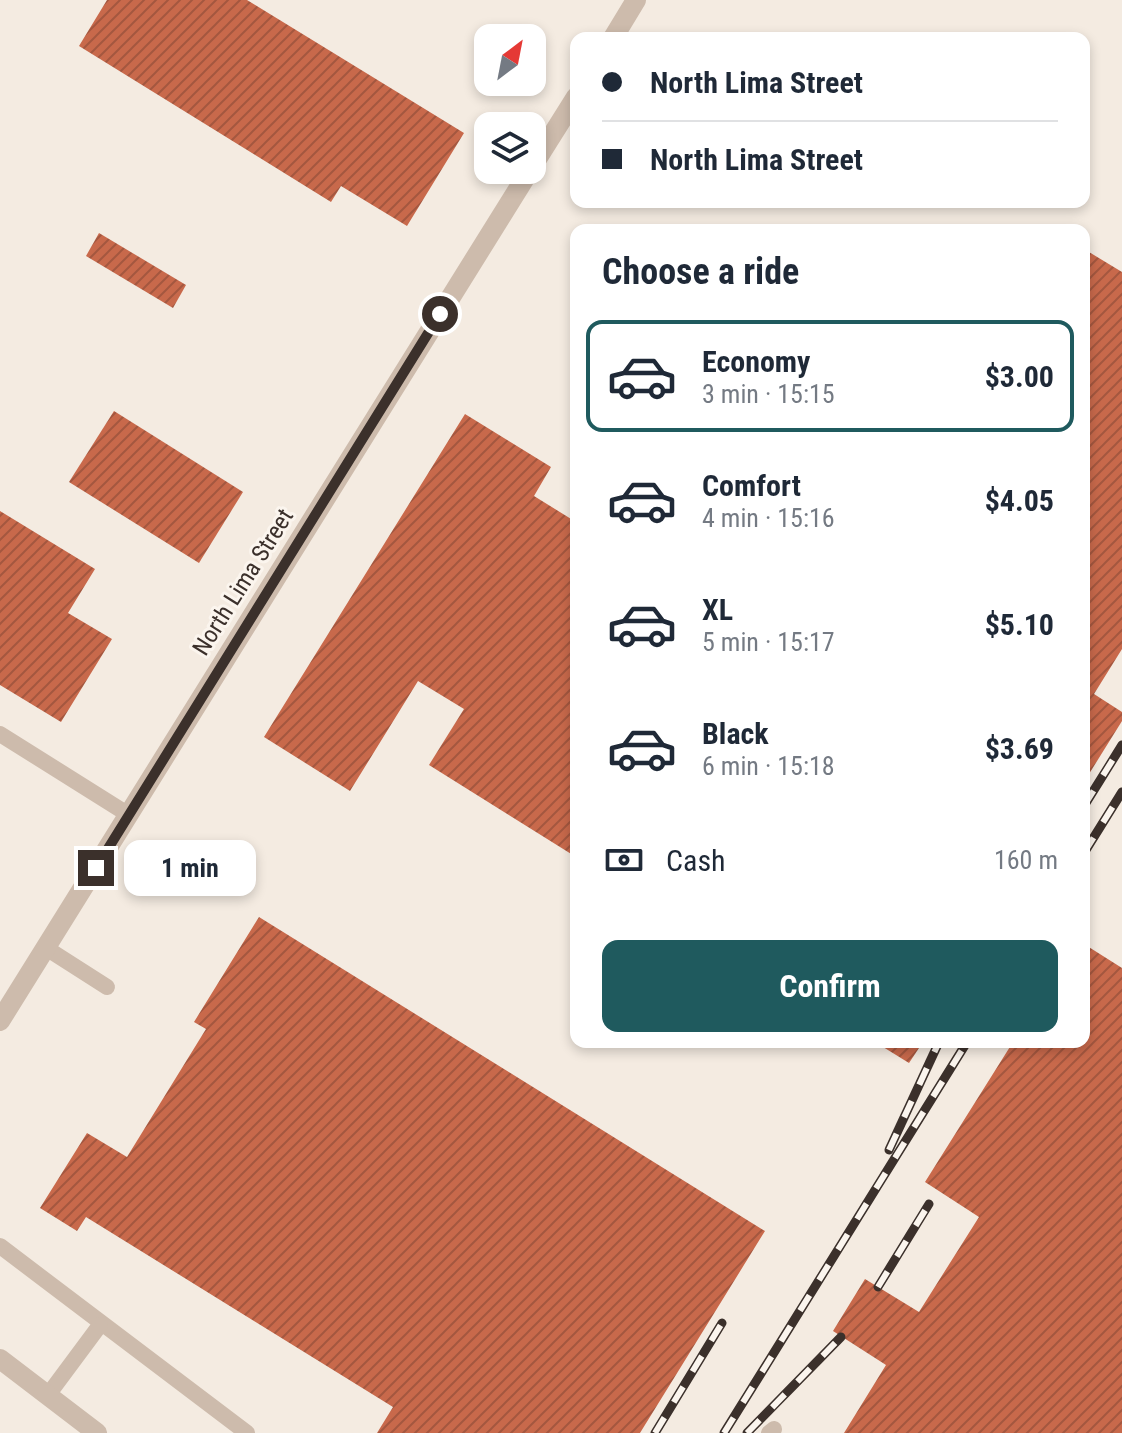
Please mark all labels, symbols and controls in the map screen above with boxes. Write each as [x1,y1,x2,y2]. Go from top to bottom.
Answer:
north arrow [474,24,546,96]
map controls [474,24,546,184]
text: North Lima Street [650,65,863,100]
button: layers [474,112,546,184]
text: North Lima Street [650,142,863,177]
text: Choose a ride [602,251,799,293]
route start [422,296,458,332]
icon: car [606,340,678,412]
text: Economy [702,344,810,379]
text: $3.00 [985,359,1054,394]
text: 3 min · 15:15 [702,379,835,409]
icon: car [606,464,678,536]
text: Comfort [702,468,801,503]
text: $4.05 [985,483,1054,518]
text: 4 min · 15:16 [702,503,835,533]
street label: North Lima Street [187,504,299,660]
icon: car [606,588,678,660]
text: XL [702,592,733,627]
text: $5.10 [985,607,1054,642]
text: 5 min · 15:17 [702,627,835,657]
icon: car [606,712,678,784]
text: Black [702,716,769,751]
text: $3.69 [985,731,1054,766]
text: 6 min · 15:18 [702,751,835,781]
icon: cash [602,838,646,882]
callout: 1 min [124,840,256,896]
text: Cash [666,843,726,878]
text: 160 m [994,845,1058,875]
route end [78,850,114,886]
text: 1 min [161,853,219,883]
button: Confirm [602,940,1058,1032]

